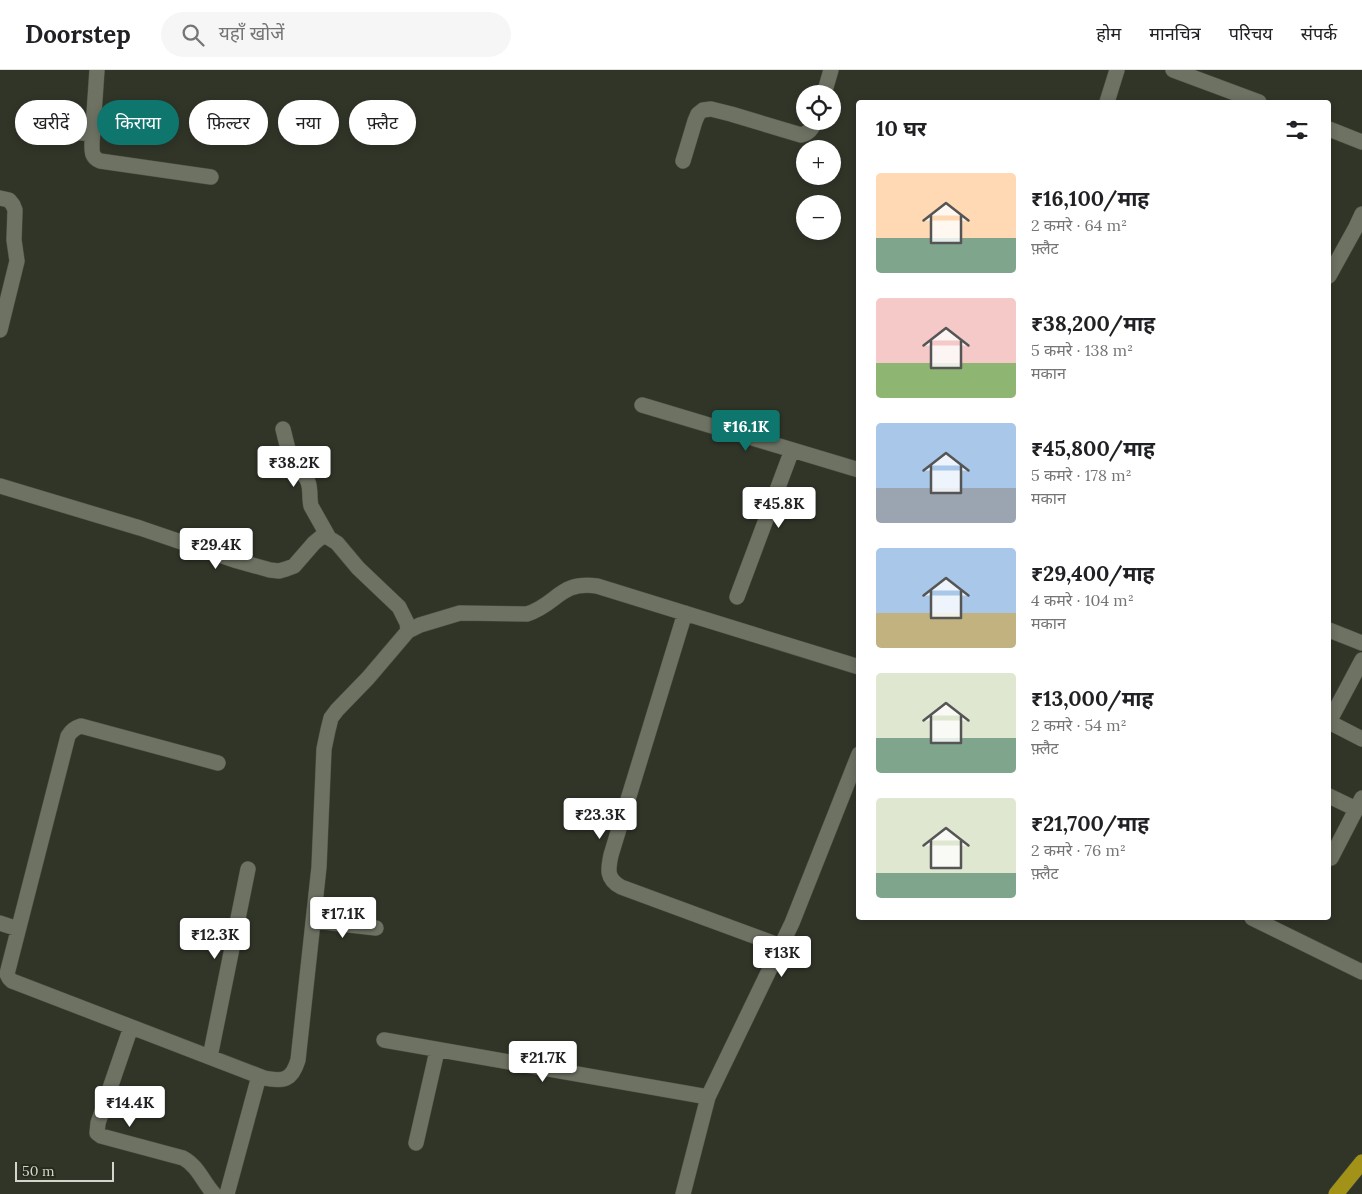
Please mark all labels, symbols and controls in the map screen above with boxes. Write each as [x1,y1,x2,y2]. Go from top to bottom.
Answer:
search box [161,12,511,57]
text: Doorstep [25,19,131,50]
icon: search [179,21,207,49]
text: यहाँ खोजें [219,21,284,45]
text: होम [1096,22,1121,45]
text: मानचित्र [1149,22,1201,45]
text: परिचय [1229,22,1273,45]
text: संपर्क [1301,22,1337,45]
map controls [796,85,841,240]
button: locate [796,85,841,130]
chip: खरीदें [15,100,87,145]
chip: किराया [97,100,179,145]
chip: फ़िल्टर [189,100,268,145]
chip: नया [278,100,339,145]
chip: फ़्लैट [349,100,416,145]
text: 10 घर [876,115,926,142]
icon: filters [1283,116,1311,144]
button: + [796,140,841,185]
text: ₹16,100/माह [1031,185,1149,212]
icon: home [916,193,976,253]
button: − [796,195,841,240]
text: 2 कमरे · 64 m² [1031,215,1127,235]
text: फ़्लैट [1031,238,1059,258]
text: ₹38,200/माह [1031,310,1155,337]
icon: home [916,318,976,378]
text: 5 कमरे · 138 m² [1031,340,1133,360]
text: मकान [1031,363,1066,383]
pin: ₹16.1K [705,410,787,452]
text: ₹16.1K [723,416,769,436]
text: ₹45,800/माह [1031,435,1155,462]
icon: home [916,443,976,503]
pin: ₹38.2K [253,446,335,488]
text: ₹38.2K [269,452,319,472]
text: 5 कमरे · 178 m² [1031,465,1132,485]
pin: ₹45.8K [738,486,820,529]
text: मकान [1031,488,1066,508]
text: ₹45.8K [754,493,804,513]
pin: ₹29.4K [175,528,257,570]
text: ₹29.4K [191,534,241,554]
text: ₹29,400/माह [1031,560,1155,587]
icon: home [916,568,976,628]
text: 4 कमरे · 104 m² [1031,590,1134,610]
text: मकान [1031,613,1066,633]
text: ₹13,000/माह [1031,685,1153,712]
icon: home [916,693,976,753]
text: 2 कमरे · 54 m² [1031,715,1127,735]
text: फ़्लैट [1031,738,1059,758]
pin: ₹23.3K [559,798,641,840]
text: ₹23.3K [575,804,625,824]
text: ₹21,700/माह [1031,810,1149,837]
icon: home [916,818,976,878]
text: 2 कमरे · 76 m² [1031,840,1126,860]
text: फ़्लैट [1031,863,1059,883]
pin: ₹17.1K [302,896,384,939]
text: ₹17.1K [321,903,365,923]
pin: ₹12.3K [174,918,256,960]
text: ₹12.3K [191,924,239,944]
pin: ₹13K [752,936,812,978]
text: ₹13K [764,942,800,962]
pin: ₹21.7K [502,1040,584,1083]
text: ₹21.7K [520,1047,566,1067]
pin: ₹14.4K [89,1086,171,1128]
text: ₹14.4K [106,1092,154,1112]
scale bar [15,1159,114,1182]
text: 50 m [22,1162,55,1180]

